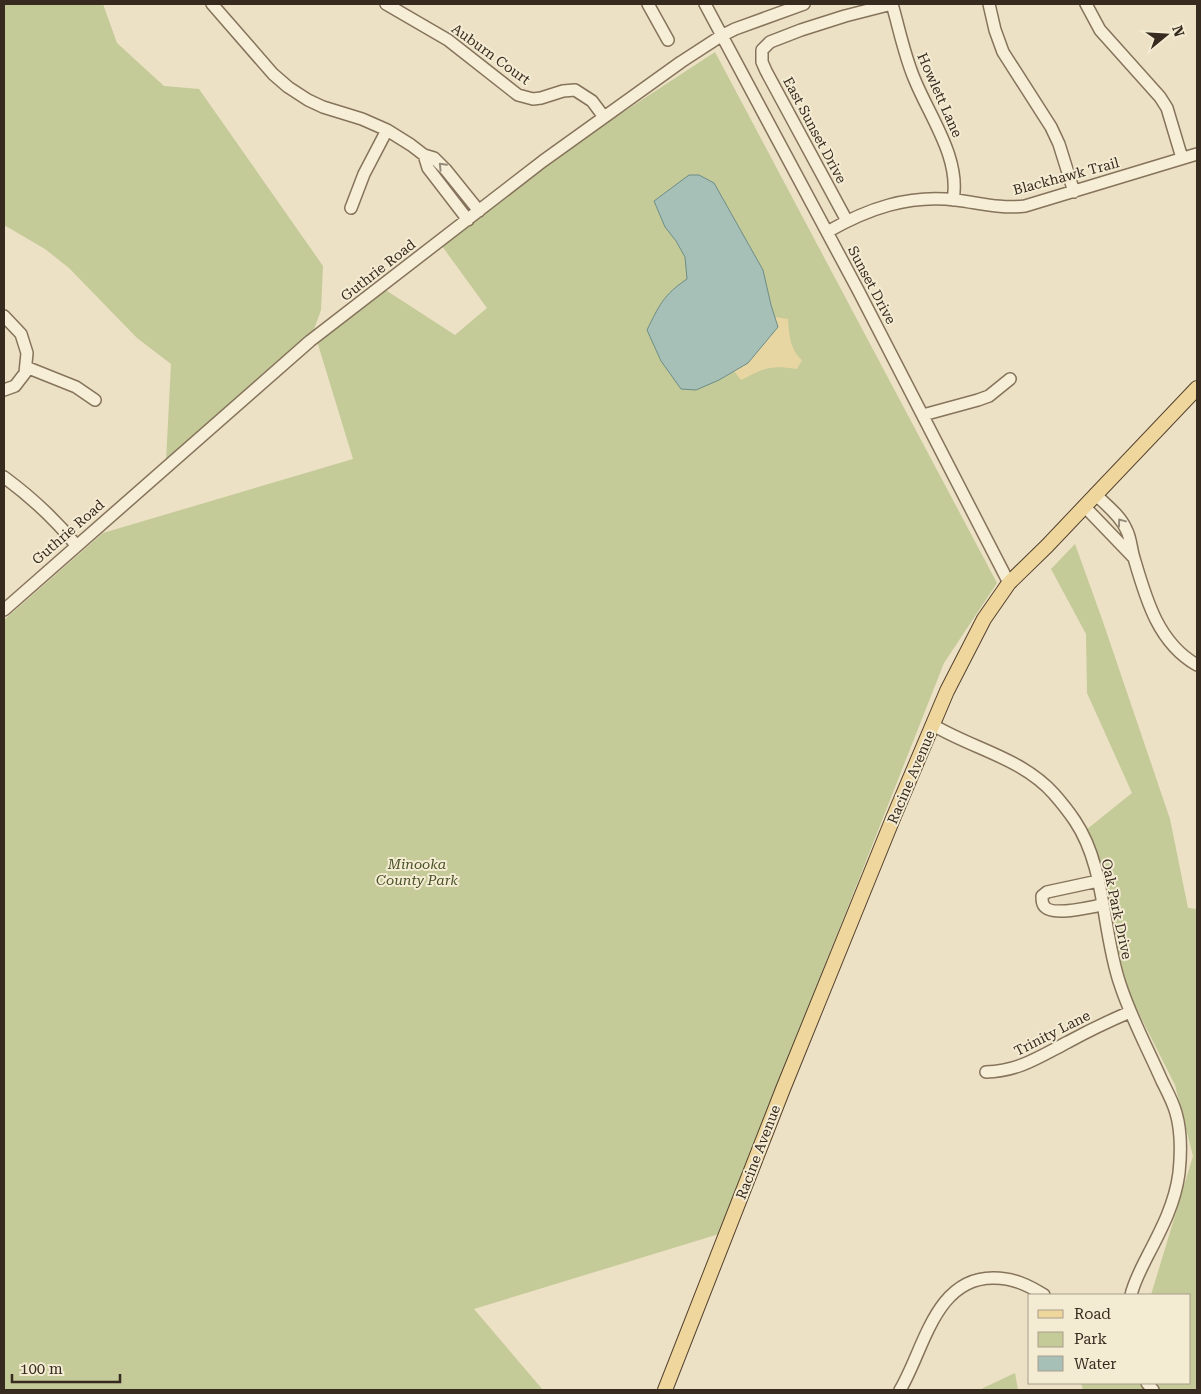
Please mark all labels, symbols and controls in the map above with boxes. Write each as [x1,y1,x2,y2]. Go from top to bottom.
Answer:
north arrow [1141,10,1191,60]
street label: Auburn Court [449,20,533,88]
text: N [1169,23,1188,39]
street label: Howlett Lane [914,50,966,140]
street label: East Sunset Drive [780,74,850,186]
street label: Blackhawk Trail [1011,154,1121,198]
one-way arrow [439,163,448,172]
street label: Guthrie Road [338,236,418,304]
street label: Sunset Drive [845,243,899,327]
street label: Guthrie Road [29,496,107,568]
one-way arrow [1118,518,1127,528]
street label: Racine Avenue [884,728,938,826]
park label: Minooka County Park [376,856,458,888]
street label: Oak Park Drive [1099,857,1135,961]
street label: Trinity Lane [1011,1007,1093,1059]
street label: Racine Avenue [733,1102,783,1201]
legend [1028,1294,1191,1384]
text: Road [1074,1305,1111,1323]
text: Park [1074,1330,1108,1348]
scale bar [12,1352,120,1384]
text: Water [1074,1355,1116,1373]
text: 100 m [20,1360,63,1378]

